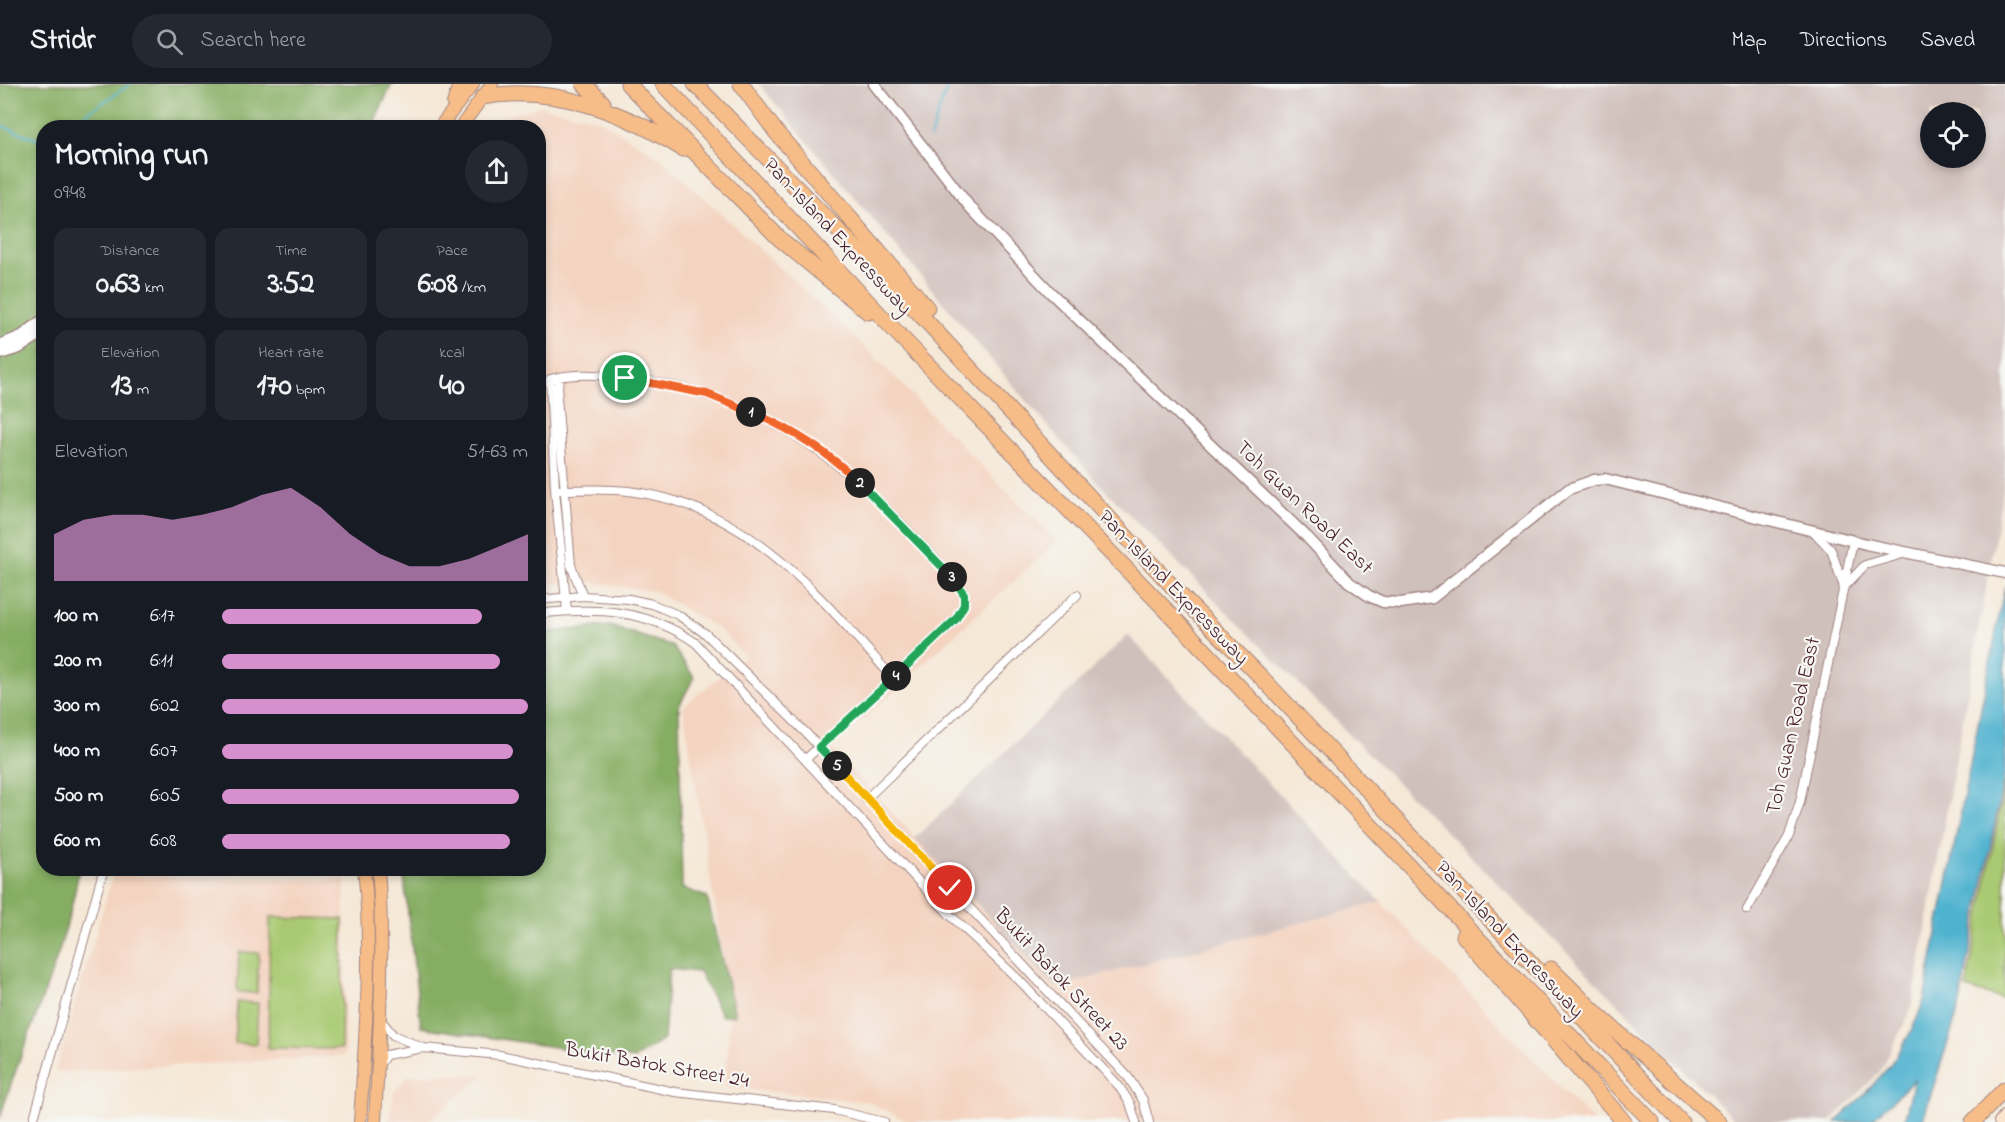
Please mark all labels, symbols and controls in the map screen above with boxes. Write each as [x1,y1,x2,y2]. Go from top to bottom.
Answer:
search box [132,14,552,68]
text: Stridr [30,21,96,62]
icon: search [153,25,186,58]
text: Search here [201,25,306,57]
text: Map [1731,26,1767,56]
text: Directions [1800,26,1887,56]
text: Saved [1920,26,1975,56]
map controls [1920,102,1986,168]
button: locate [1920,102,1986,168]
text: Morning run [54,132,208,180]
button: share [465,140,528,203]
street label: Pan-Island Expressway [754,151,918,324]
text: 09:48 [54,179,86,208]
text: Distance [101,239,159,263]
text: Time [275,239,307,263]
text: Pace [436,239,468,263]
text: 0.63 [96,263,141,307]
text: 3:52 [267,263,315,307]
text: 6:08 [418,263,458,307]
text: km [141,276,164,300]
text: /km [458,276,486,300]
text: Elevation [101,341,159,365]
text: Heart rate [258,341,324,365]
text: kcal [439,341,465,365]
pin [599,352,650,403]
icon: arrive [608,361,641,394]
text: 13 [111,365,133,409]
text: 170 [257,365,292,409]
text: 40 [439,365,465,409]
text: m [133,378,149,402]
text: bpm [292,378,325,402]
pin: 1 [736,397,766,427]
text: 1 [748,400,754,424]
street label: Toh Guan Road East [1228,434,1380,582]
text: Elevation [54,438,128,467]
text: 51–63 m [467,438,528,467]
pin: 2 [845,468,875,498]
text: 2 [856,471,864,495]
street label: Pan-Island Expressway [1089,503,1255,674]
pin: 3 [937,562,967,592]
text: 3 [949,565,955,589]
text: 100 m [54,602,98,631]
text: 6:17 [150,602,175,631]
street label: Toh Guan Road East [1759,634,1829,818]
text: 200 m [54,647,102,676]
text: 6:11 [150,647,173,676]
pin: 4 [881,661,911,691]
text: 4 [893,664,899,688]
text: 300 m [54,692,100,721]
text: 6:02 [150,692,179,721]
text: 400 m [54,737,100,766]
text: 6:07 [150,737,177,766]
pin: 5 [822,751,852,781]
text: 5 [832,754,842,778]
text: 500 m [54,782,103,811]
text: 6:05 [150,782,181,811]
text: 600 m [54,827,101,856]
text: 6:08 [150,827,177,856]
street label: Pan-Island Expressway [1426,854,1590,1027]
pin [924,862,975,913]
icon: check [933,871,966,904]
street label: Bukit Batok Street 23 [986,901,1135,1058]
street label: Bukit Batok Street 24 [562,1035,751,1097]

